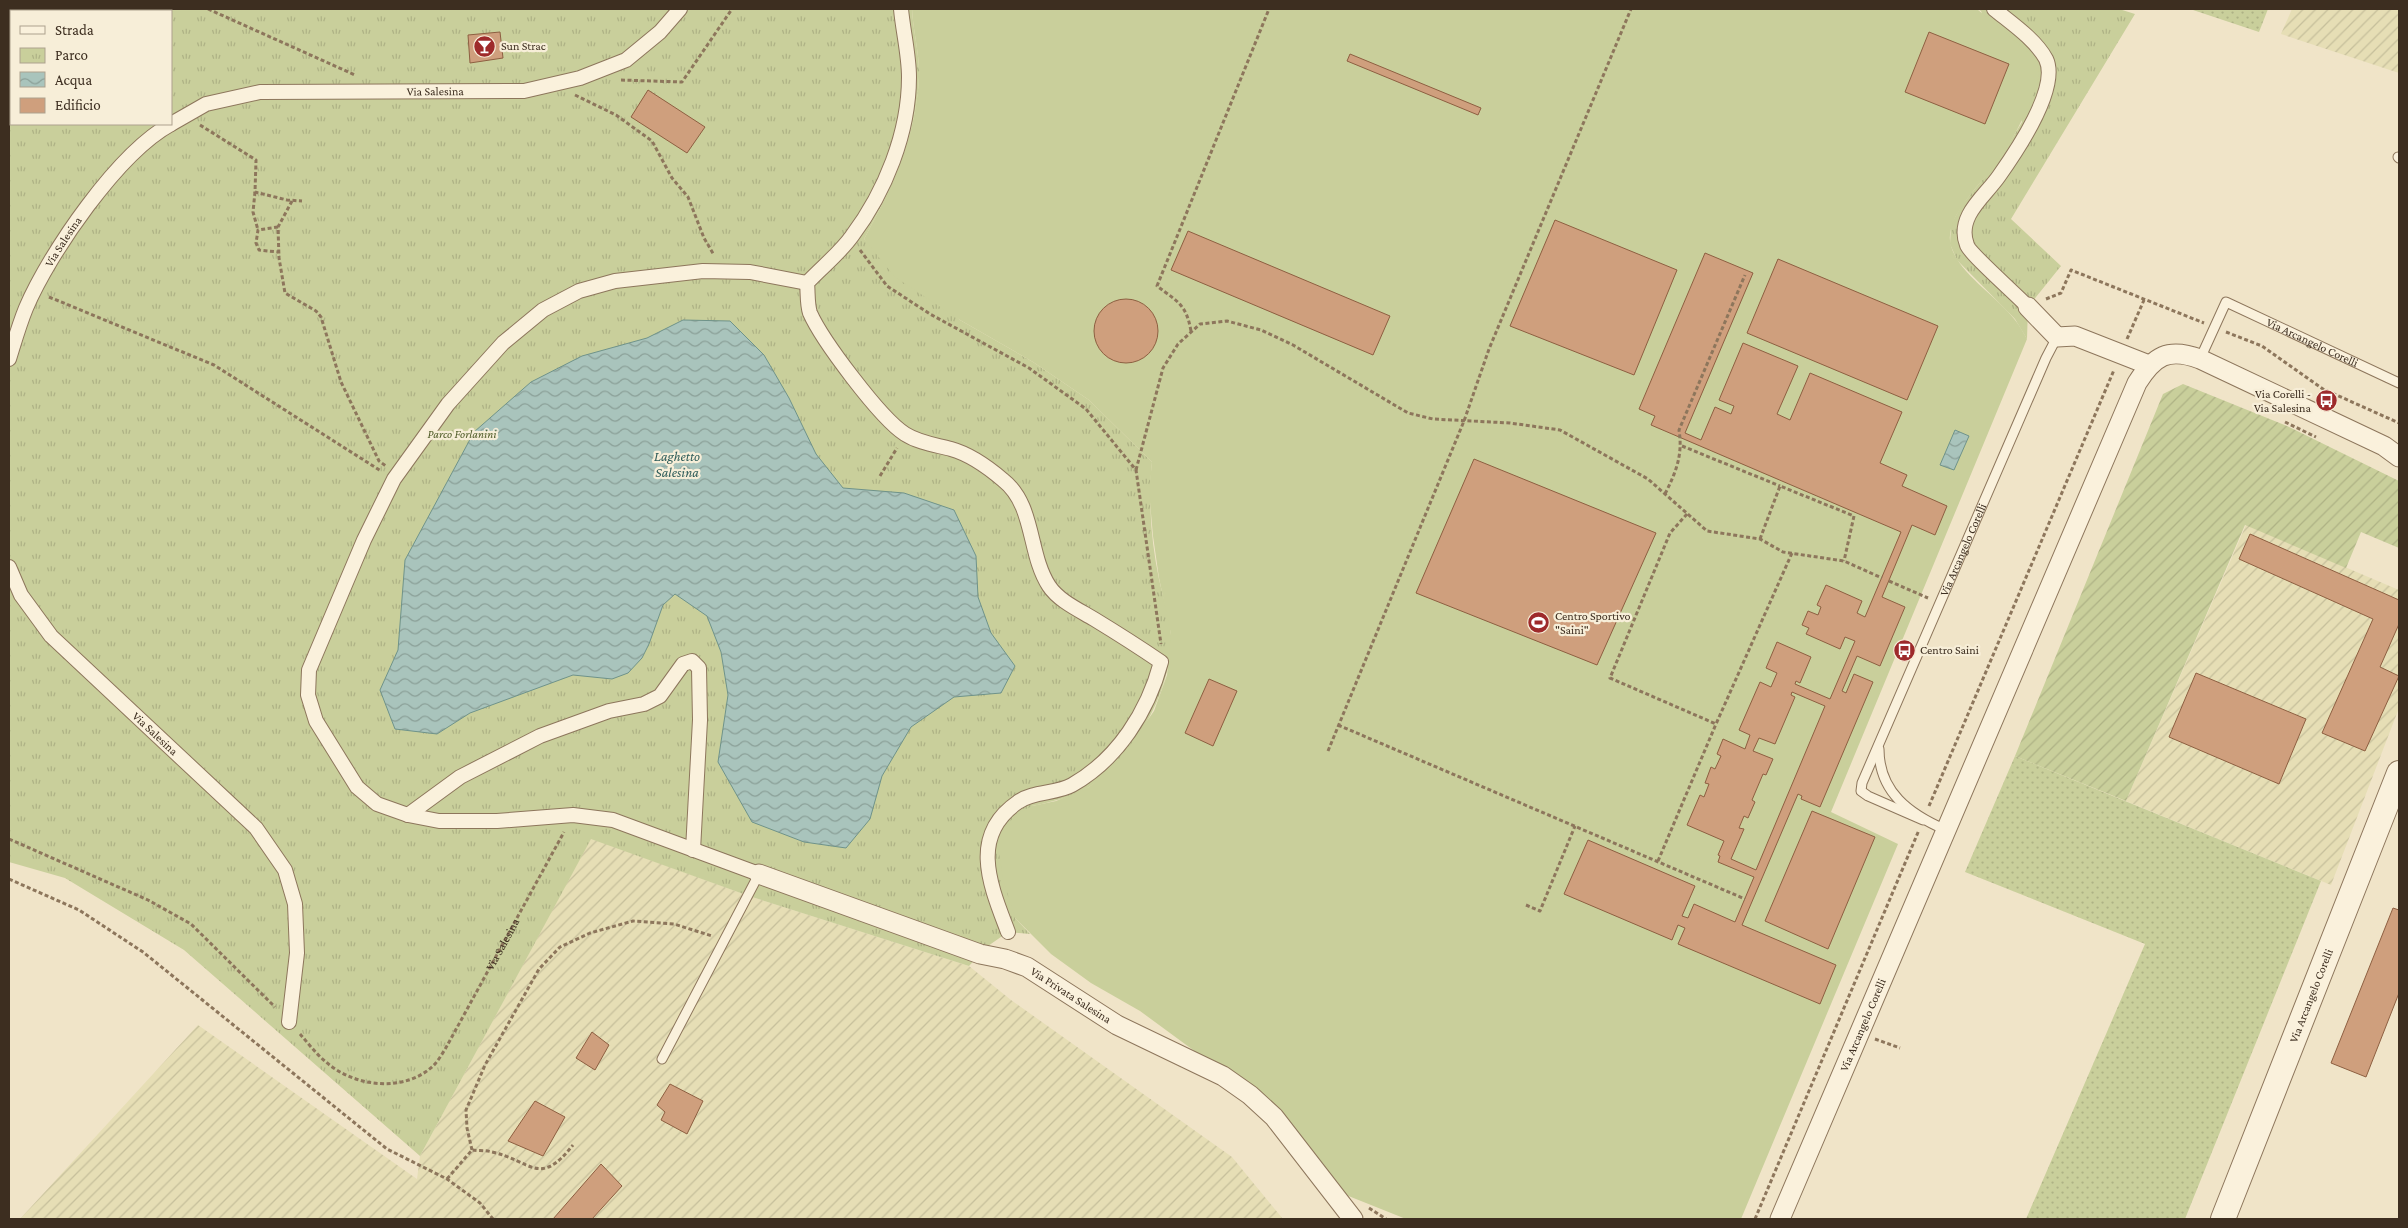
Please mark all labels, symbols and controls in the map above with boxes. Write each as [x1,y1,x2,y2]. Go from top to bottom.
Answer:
legend [10,10,172,125]
text: Strada [55,22,94,38]
bar icon: Sun Strac [473,34,497,58]
place label: Sun Strac [501,39,546,53]
text: Parco [55,47,88,63]
text: Acqua [55,72,92,89]
street label: Via Salesina [407,84,464,98]
text: Edificio [55,97,101,113]
street label: Via Salesina [42,213,85,269]
street label: Via Arcangelo Corelli [2264,315,2360,370]
place label: Via Corelli - Via Salesina [2254,387,2311,415]
bus stop icon: Via Corelli - Via Salesina [2315,389,2339,413]
park label: Parco Forlanini [427,427,497,441]
water label: Laghetto Salesina [654,448,700,480]
street label: Via Arcangelo Corelli [1937,501,1989,598]
place label: Centro Sportivo "Saini" [1555,609,1631,637]
sports icon: Centro Sportivo "Saini" [1527,611,1551,635]
bus stop icon: Centro Saini [1892,638,1916,662]
place label: Centro Saini [1920,643,1979,657]
street label: Via Salesina [130,709,181,758]
street label: Via Salesina [483,916,523,973]
street label: Via Arcangelo Corelli [2286,947,2336,1045]
street label: Via Privata Salesina [1028,964,1114,1027]
street label: Via Arcangelo Corelli [1837,976,1889,1073]

